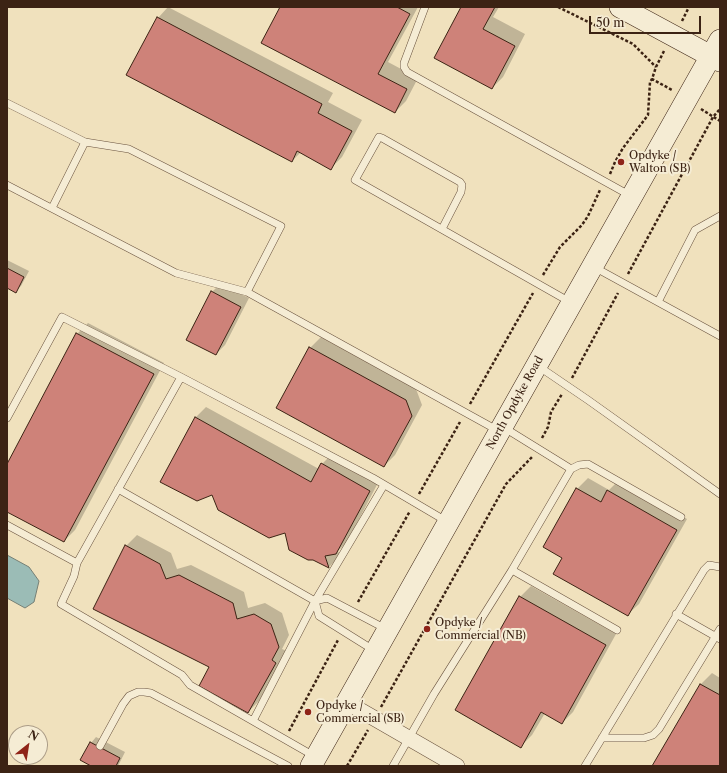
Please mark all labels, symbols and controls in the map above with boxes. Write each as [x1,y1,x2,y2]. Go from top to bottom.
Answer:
scale bar [591,8,703,34]
text: 50 m [596,15,625,30]
place label: Opdyke / Walton (SB) [629,149,690,175]
marker: Opdyke / Walton (SB) [616,157,626,167]
street label: North Opdyke Road [484,354,546,452]
place label: Opdyke / Commercial (NB) [435,616,526,642]
marker: Opdyke / Commercial (NB) [422,624,432,634]
place label: Opdyke / Commercial (SB) [316,699,404,725]
marker: Opdyke / Commercial (SB) [303,707,313,717]
north arrow [8,725,48,765]
text: N [26,727,41,744]

